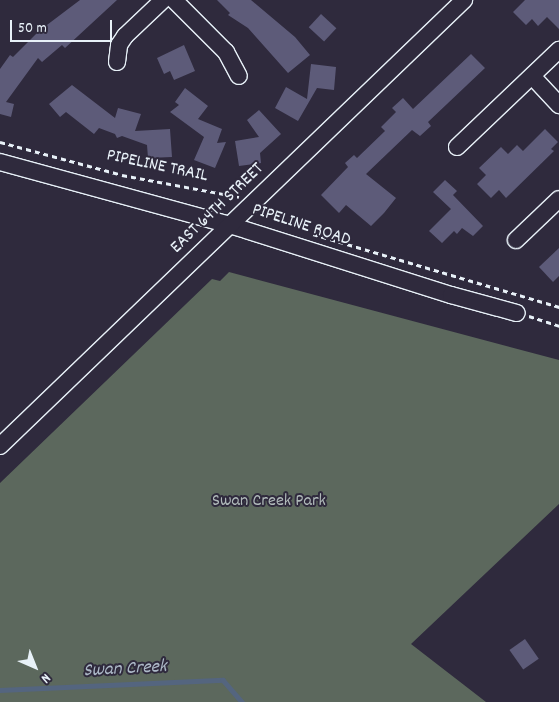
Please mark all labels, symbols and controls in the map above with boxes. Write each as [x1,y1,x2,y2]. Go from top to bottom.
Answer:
scale bar [12,10,115,42]
text: 50 m [18,18,47,40]
street label: PIPELINE TRAIL [104,146,210,188]
street label: EAST 64TH STREET [167,159,269,259]
street label: PIPELINE ROAD [249,200,353,252]
park label: Swan Creek Park [212,491,326,513]
north arrow [10,642,60,692]
water label: Swan Creek [83,656,167,684]
text: N [36,668,55,687]

